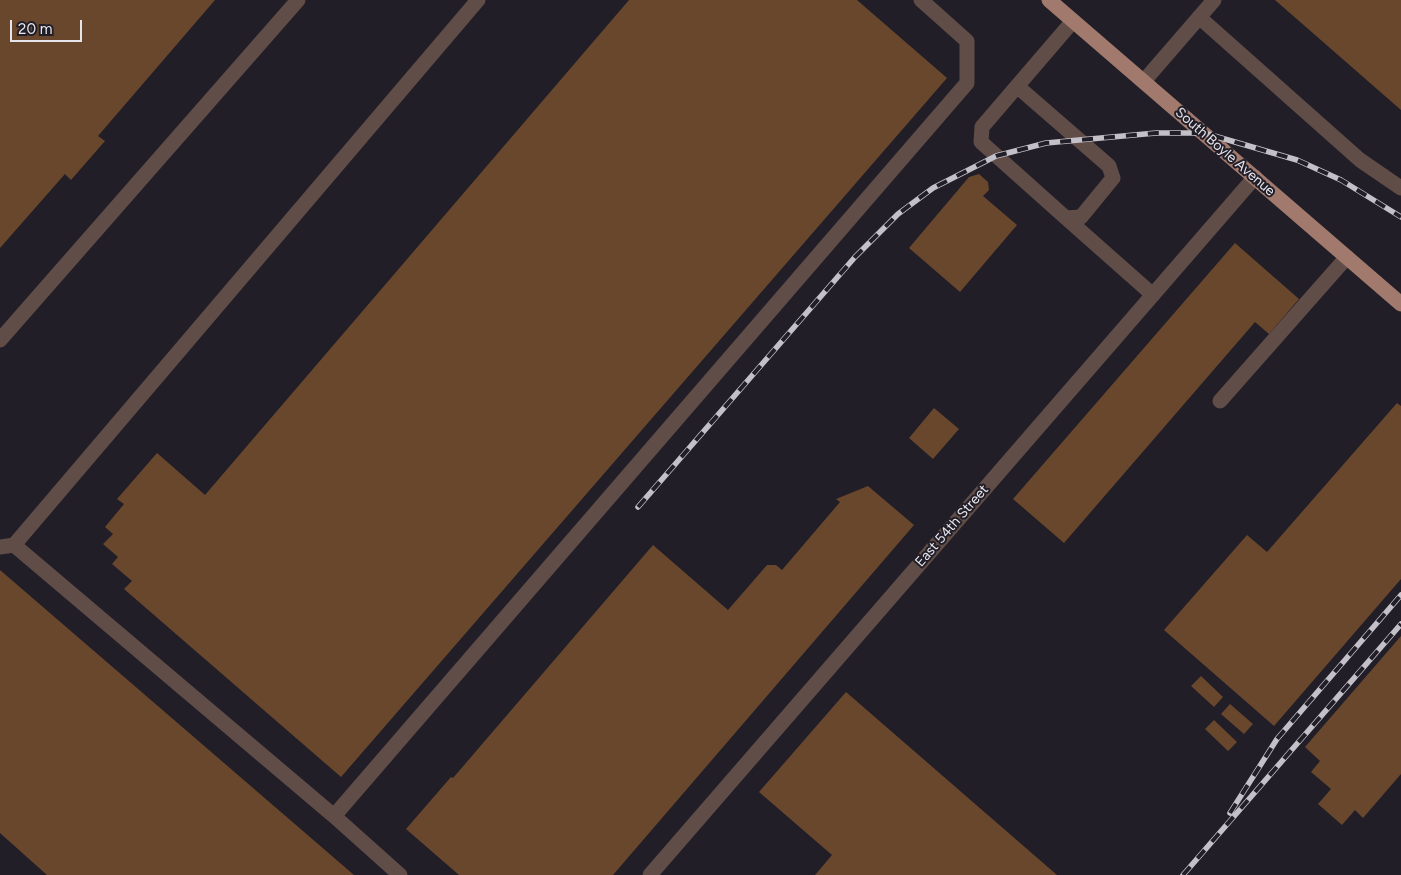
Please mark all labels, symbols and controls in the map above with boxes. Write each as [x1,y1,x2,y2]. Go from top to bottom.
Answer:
scale bar [12,10,85,42]
text: 20 m [18,20,52,38]
street label: South Boyle Avenue [1172,104,1278,200]
street label: East 54th Street [912,482,992,570]

